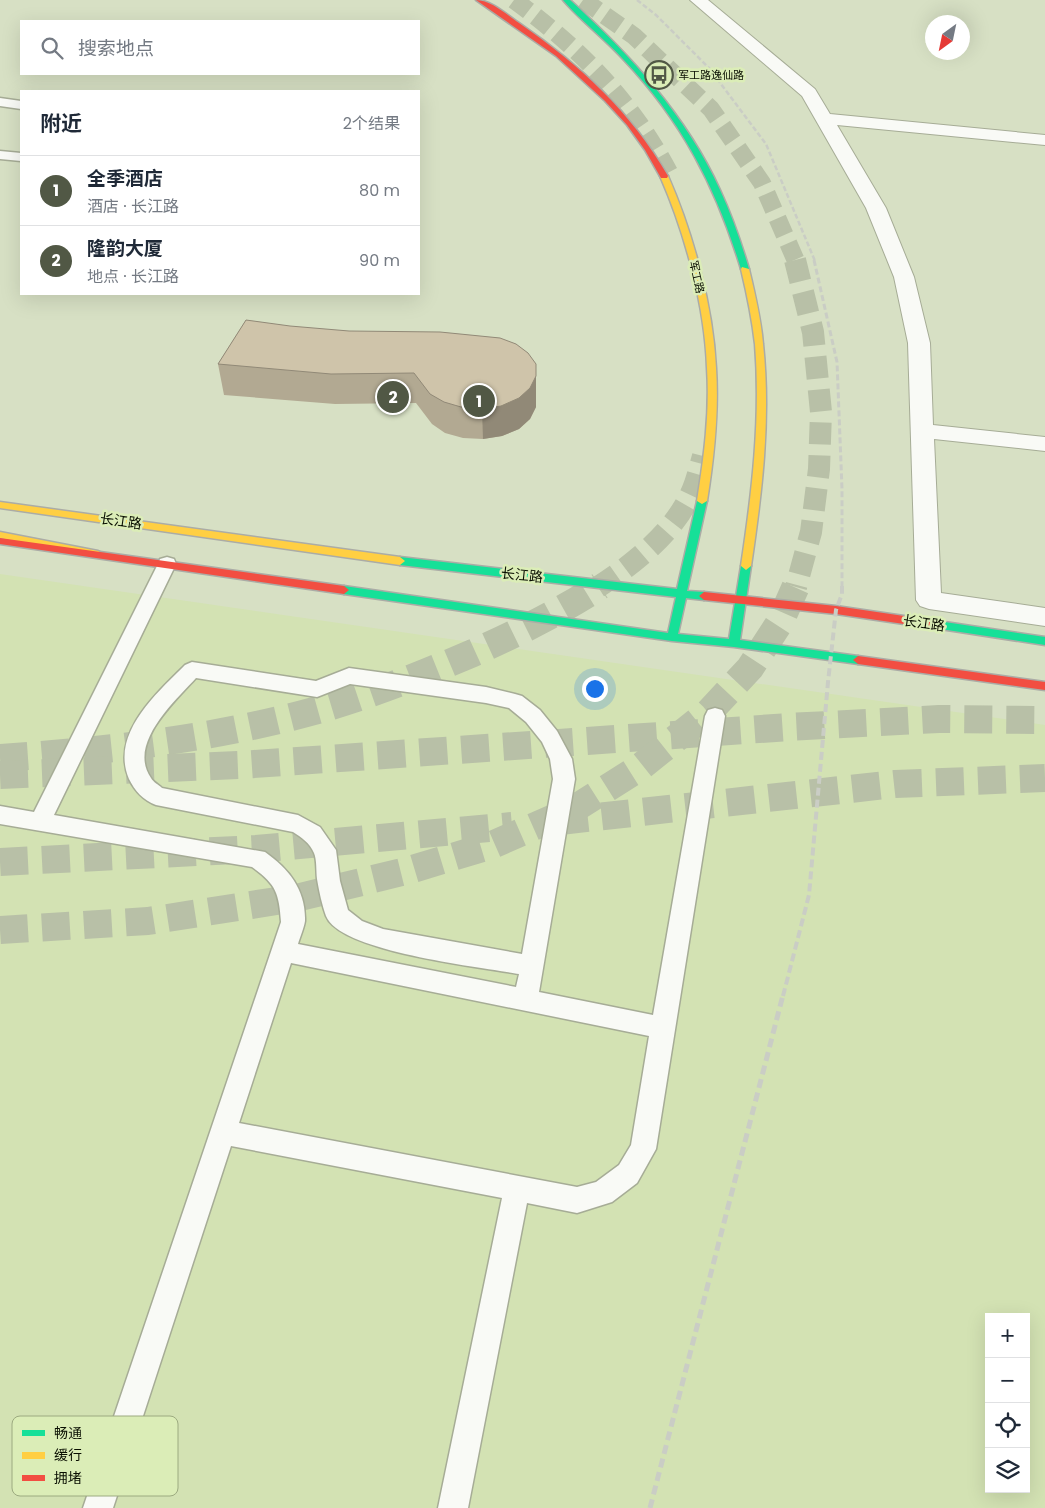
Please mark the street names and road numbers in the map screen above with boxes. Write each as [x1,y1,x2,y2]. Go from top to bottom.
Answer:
street label: 军工路 [685,259,709,295]
street label: 长江路 [99,508,143,534]
street label: 长江路 [500,563,544,587]
street label: 长江路 [902,610,946,636]

